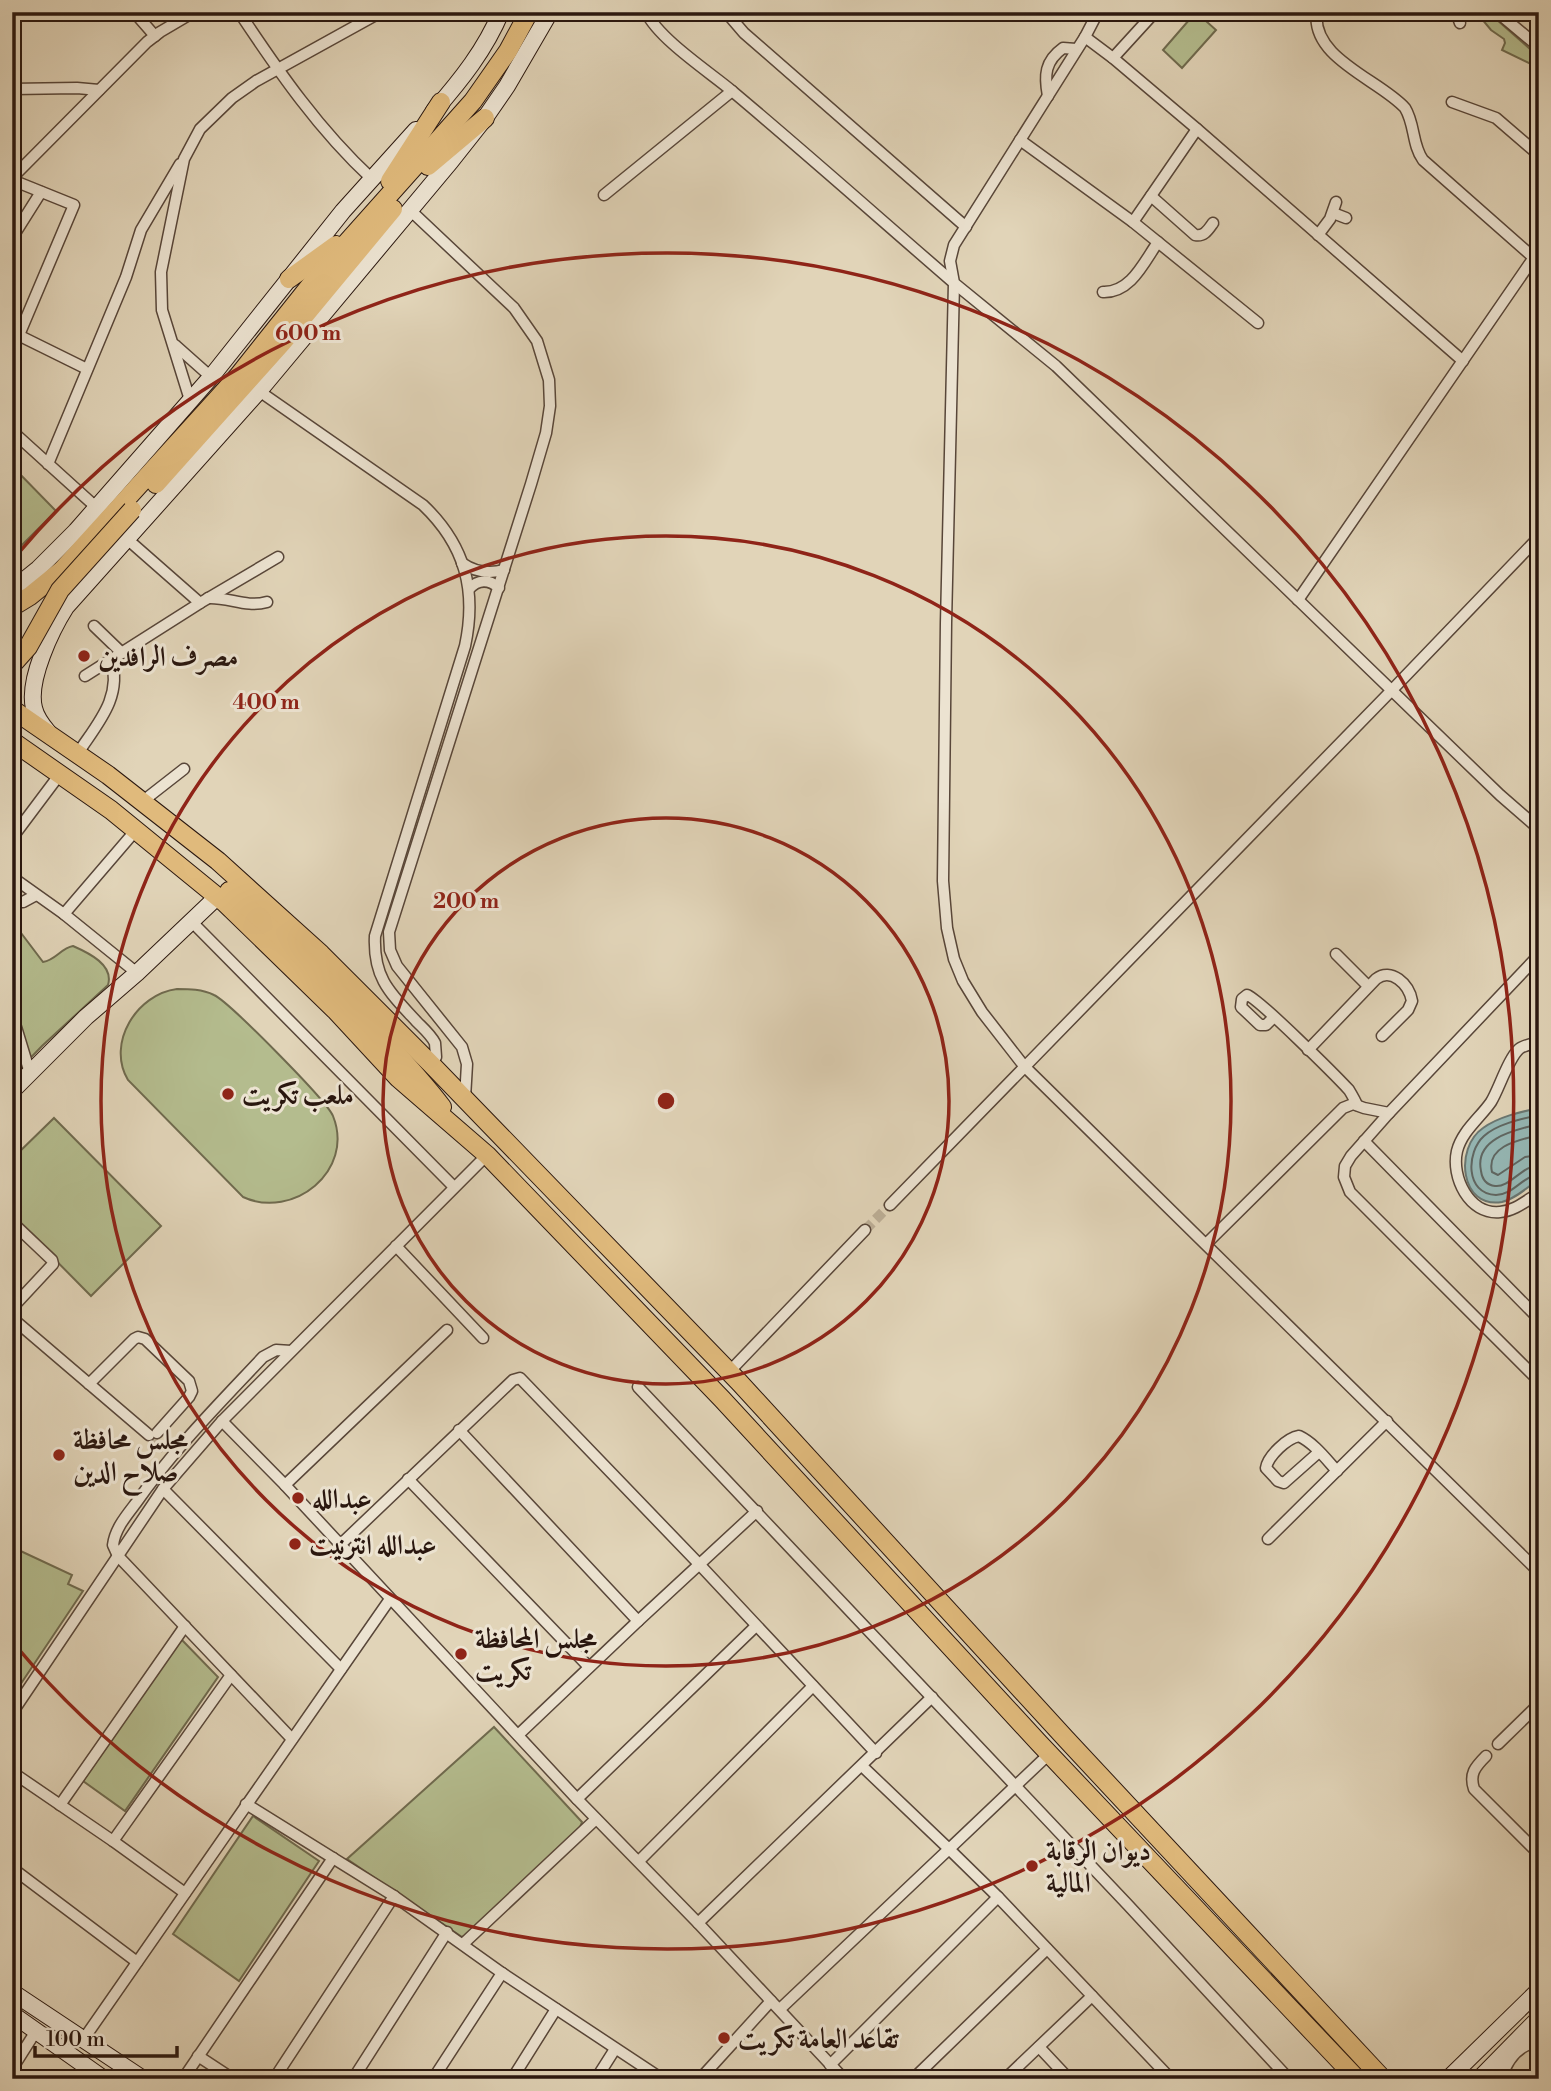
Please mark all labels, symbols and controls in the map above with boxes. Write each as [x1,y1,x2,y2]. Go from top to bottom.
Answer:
text: 600 m [275,321,341,347]
place label: مصرف الرافدين [98,640,239,675]
marker: مصرف الرافدين [76,648,92,664]
text: 400 m [232,690,300,716]
text: 200 m [433,889,499,915]
place label: ملعب تكريت [242,1078,354,1113]
marker: ملعب تكريت [220,1086,236,1102]
centre of rings [654,1089,678,1113]
place label: مجلس محافظة صلاح الدين [73,1423,189,1497]
marker: مجلس محافظة صلاح الدين [51,1447,67,1463]
place label: عبدالله [312,1482,372,1517]
marker: عبدالله [290,1490,306,1506]
place label: عبدالله انترنيت [309,1528,437,1563]
marker: عبدالله انترنيت [287,1536,303,1552]
place label: مجلس المحافظة تكريت [475,1622,598,1689]
marker: مجلس المحافظة تكريت [453,1646,469,1662]
place label: ديوان الرقابة المالية [1046,1834,1151,1901]
marker: ديوان الرقابة المالية [1024,1858,1040,1874]
scale bar [35,2014,177,2058]
place label: تقاعد العامة تكريت [738,2022,899,2057]
text: 100 m [46,2027,105,2053]
marker: تقاعد العامة تكريت [716,2030,732,2046]

